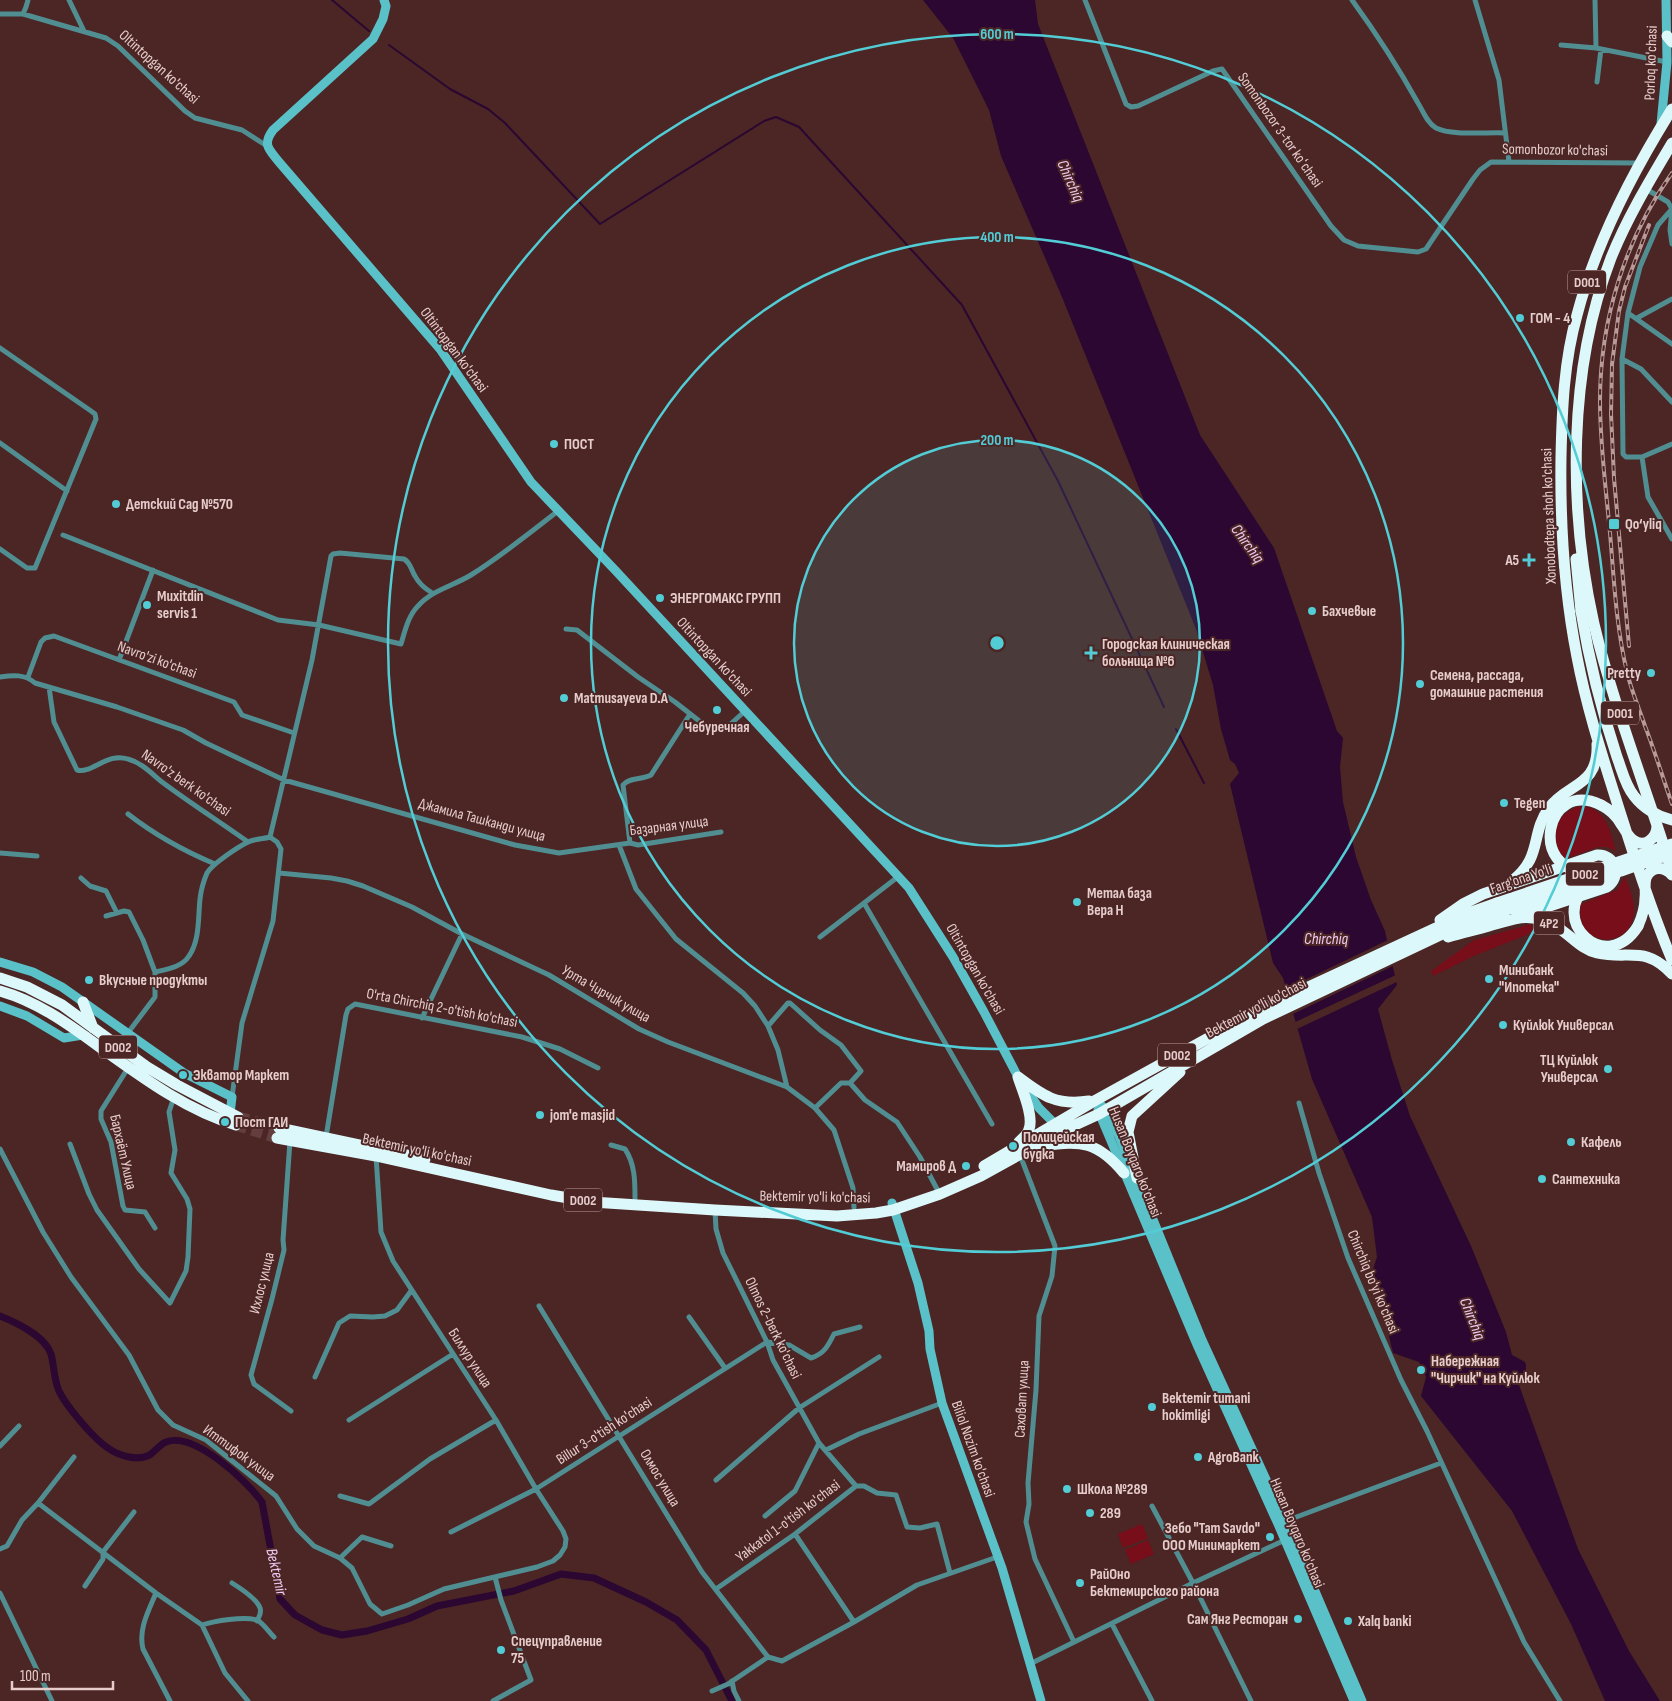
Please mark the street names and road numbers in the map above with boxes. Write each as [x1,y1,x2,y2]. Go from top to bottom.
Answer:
street label: Porloq ko'chasi [1640,25,1662,101]
street label: Oltintopgan ko'chasi [115,26,203,108]
street label: Somonbozor 3-tor koʻchasi [1233,69,1327,191]
street label: Somonbozor ko'chasi [1502,140,1608,160]
road number: D001 [1568,270,1606,294]
street label: Oltintopgan ko'chasi [416,304,492,397]
street label: Xonobodtepa shoh ko'chasi [1537,448,1561,585]
street label: Oltintopgan ko'chasi [672,613,756,701]
street label: Navro'zi ko'chasi [115,637,199,683]
road number: D001 [1601,701,1639,724]
street label: Navro'z berk ko'chasi [138,745,234,821]
street label: Джамила Ташканди улица [416,794,548,846]
street label: Базарная улица [629,812,710,840]
street label: Farg'ona Yo'li [1488,859,1555,898]
road number: D002 [1566,862,1604,886]
road number: 4P2 [1534,911,1564,934]
street label: Oltintopgan ko'chasi [941,920,1009,1018]
street label: Урта Чирчик улица [558,961,654,1027]
street label: Bektemir yo'li ko'chasi [1203,973,1310,1042]
street label: O'rta Chirchiq 2-o'tish ko'chasi [365,984,519,1032]
road number: D002 [99,1036,137,1058]
road number: D002 [1158,1044,1196,1066]
street label: Husan Boyqaro ko'chasi [1104,1104,1166,1220]
street label: Бархаёт Улица [105,1113,141,1192]
street label: Bektemir yo'li ko'chasi [361,1129,473,1171]
street label: Bektemir yo'li ko'chasi [759,1187,871,1207]
road number: D002 [564,1188,602,1212]
street label: Chirchiq bo'yi ko'chasi [1343,1227,1403,1337]
street label: Ихлос улица [245,1250,279,1316]
street label: Olmos 2-berk ko'chasi [740,1274,806,1382]
street label: Биллур улица [444,1325,496,1391]
street label: Саховат улица [1010,1359,1034,1438]
street label: Billur 3-o'tish ko'chasi [553,1393,656,1469]
street label: Biliol Nozim ko'chasi [947,1398,999,1500]
street label: Иттифок улица [199,1420,279,1486]
street label: Олмос улица [635,1446,685,1510]
street label: Yakkatol 1-o'tish ko'chasi [732,1475,844,1566]
street label: Husan Boyqaro ko'chasi [1265,1475,1329,1591]

